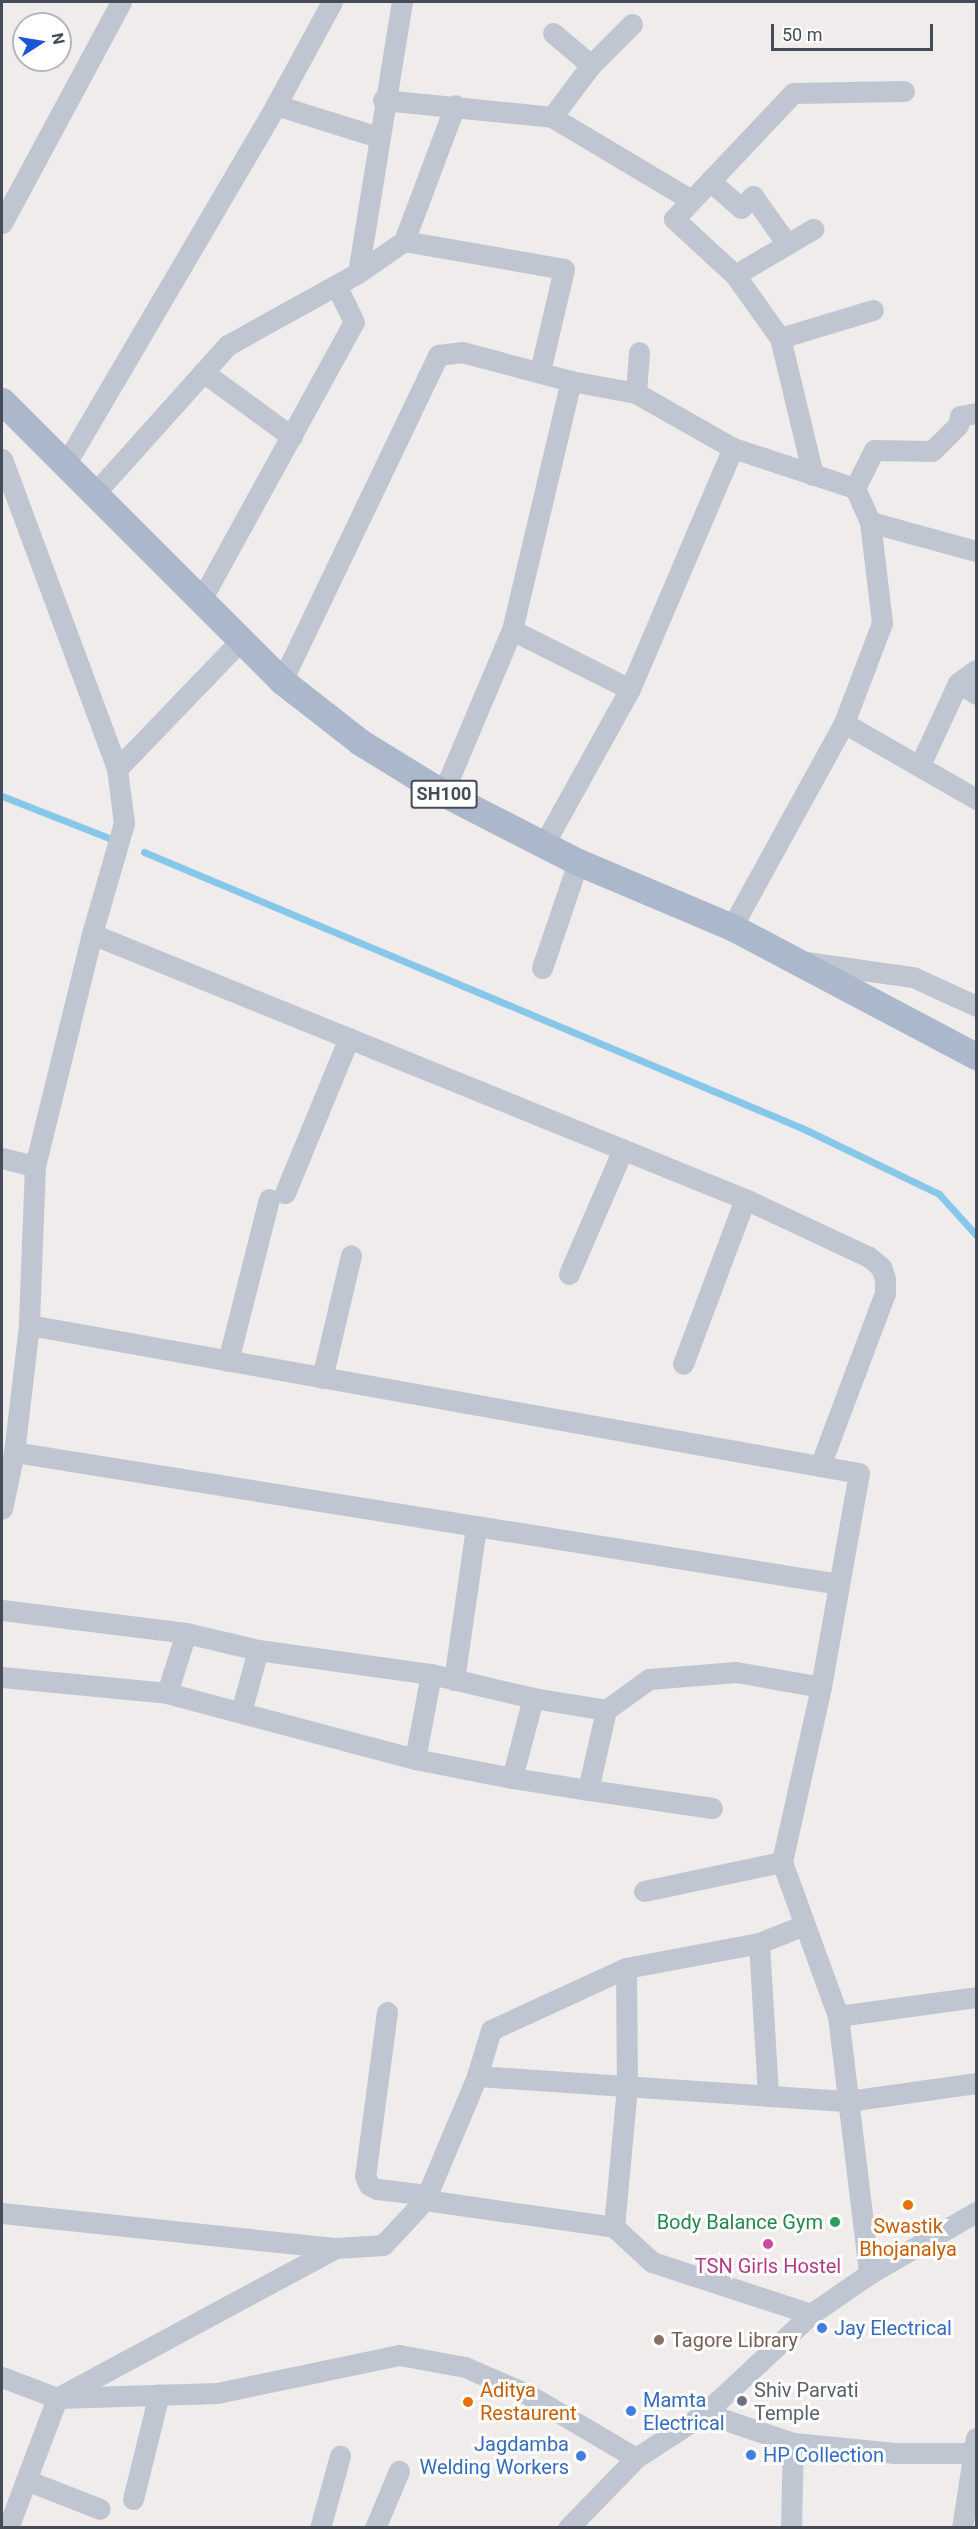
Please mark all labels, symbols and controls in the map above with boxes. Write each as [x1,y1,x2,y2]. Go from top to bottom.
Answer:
north arrow [12,12,72,72]
scale bar [774,12,936,50]
text: 50 m [782,24,822,45]
text: N [48,31,69,46]
road number: SH100 [410,779,478,809]
marker: Swastik Bhojanalya [901,2198,915,2212]
place label: Body Balance Gym [657,2210,823,2234]
place label: Swastik Bhojanalya [859,2214,957,2261]
marker: Body Balance Gym [828,2215,842,2229]
marker: TSN Girls Hostel [761,2237,775,2251]
place label: TSN Girls Hostel [695,2254,841,2278]
place label: Jay Electrical [834,2316,952,2340]
marker: Jay Electrical [815,2321,829,2335]
place label: Tagore Library [671,2328,798,2352]
marker: Tagore Library [652,2333,666,2347]
place label: Aditya Restaurent [480,2378,576,2425]
place label: Shiv Parvati Temple [754,2378,859,2425]
place label: Mamta Electrical [643,2388,725,2435]
marker: Shiv Parvati Temple [735,2394,749,2408]
marker: Aditya Restaurent [461,2395,475,2409]
marker: Mamta Electrical [624,2404,638,2418]
place label: Jagdamba Welding Workers [419,2432,569,2479]
place label: HP Collection [763,2443,884,2467]
marker: HP Collection [744,2448,758,2462]
marker: Jagdamba Welding Workers [574,2449,588,2463]

